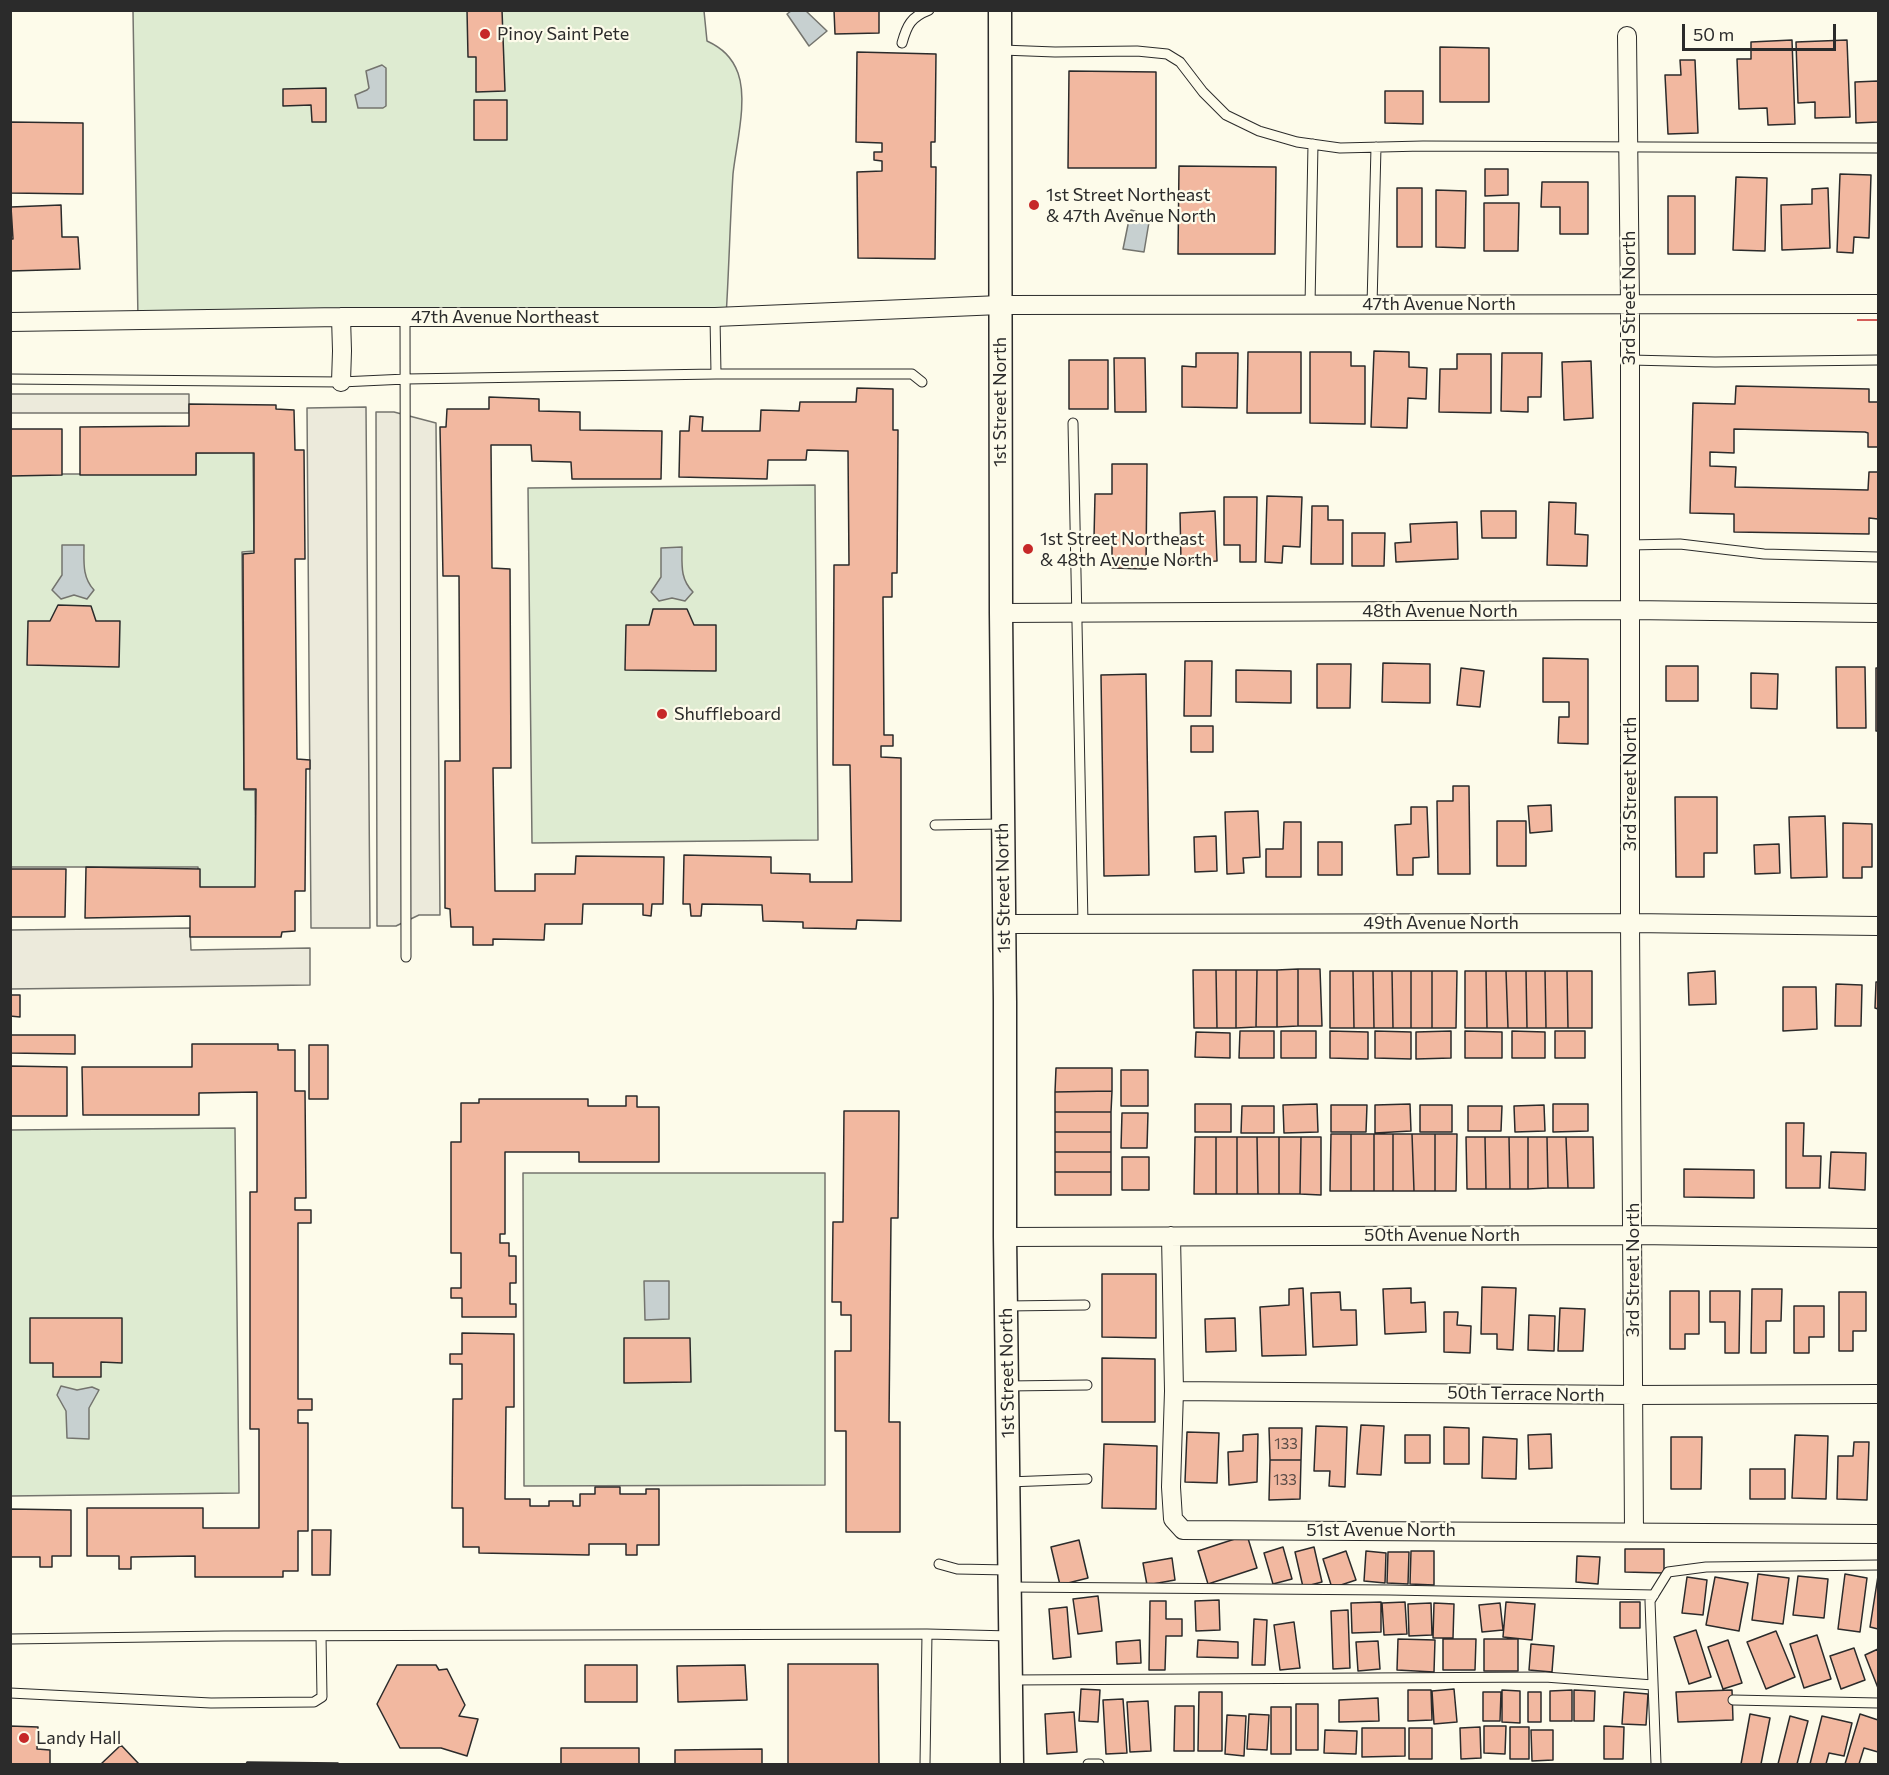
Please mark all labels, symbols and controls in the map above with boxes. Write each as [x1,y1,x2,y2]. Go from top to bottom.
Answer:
scale bar [1685,12,1840,50]
place label: Pinoy Saint Pete [497,23,629,45]
text: 50 m [1693,23,1734,45]
marker: Pinoy Saint Pete [478,27,492,41]
place label: 1st Street Northeast & 47th Avenue North [1046,184,1216,226]
marker: 1st Street Northeast & 47th Avenue North [1027,198,1041,212]
street label: 3rd Street North [1618,231,1640,365]
street label: 47th Avenue North [1362,293,1516,315]
street label: 47th Avenue Northeast [411,306,599,328]
street label: 1st Street North [989,337,1011,467]
place label: 1st Street Northeast & 48th Avenue North [1040,528,1212,570]
marker: 1st Street Northeast & 48th Avenue North [1021,542,1035,556]
street label: 48th Avenue North [1362,600,1518,622]
place label: Shuffleboard [674,703,781,725]
marker: Shuffleboard [655,707,669,721]
street label: 3rd Street North [1619,717,1641,851]
street label: 1st Street North [991,823,1015,953]
street label: 49th Avenue North [1363,912,1519,934]
street label: 3rd Street North [1622,1203,1644,1337]
street label: 50th Avenue North [1364,1224,1520,1246]
street label: 1st Street North [995,1308,1019,1438]
street label: 50th Terrace North [1447,1382,1605,1406]
house number: 133 [1274,1435,1298,1453]
house number: 133 [1273,1471,1297,1489]
street label: 51st Avenue North [1306,1519,1456,1541]
place label: Landy Hall [36,1727,121,1749]
marker: Landy Hall [17,1731,31,1745]

